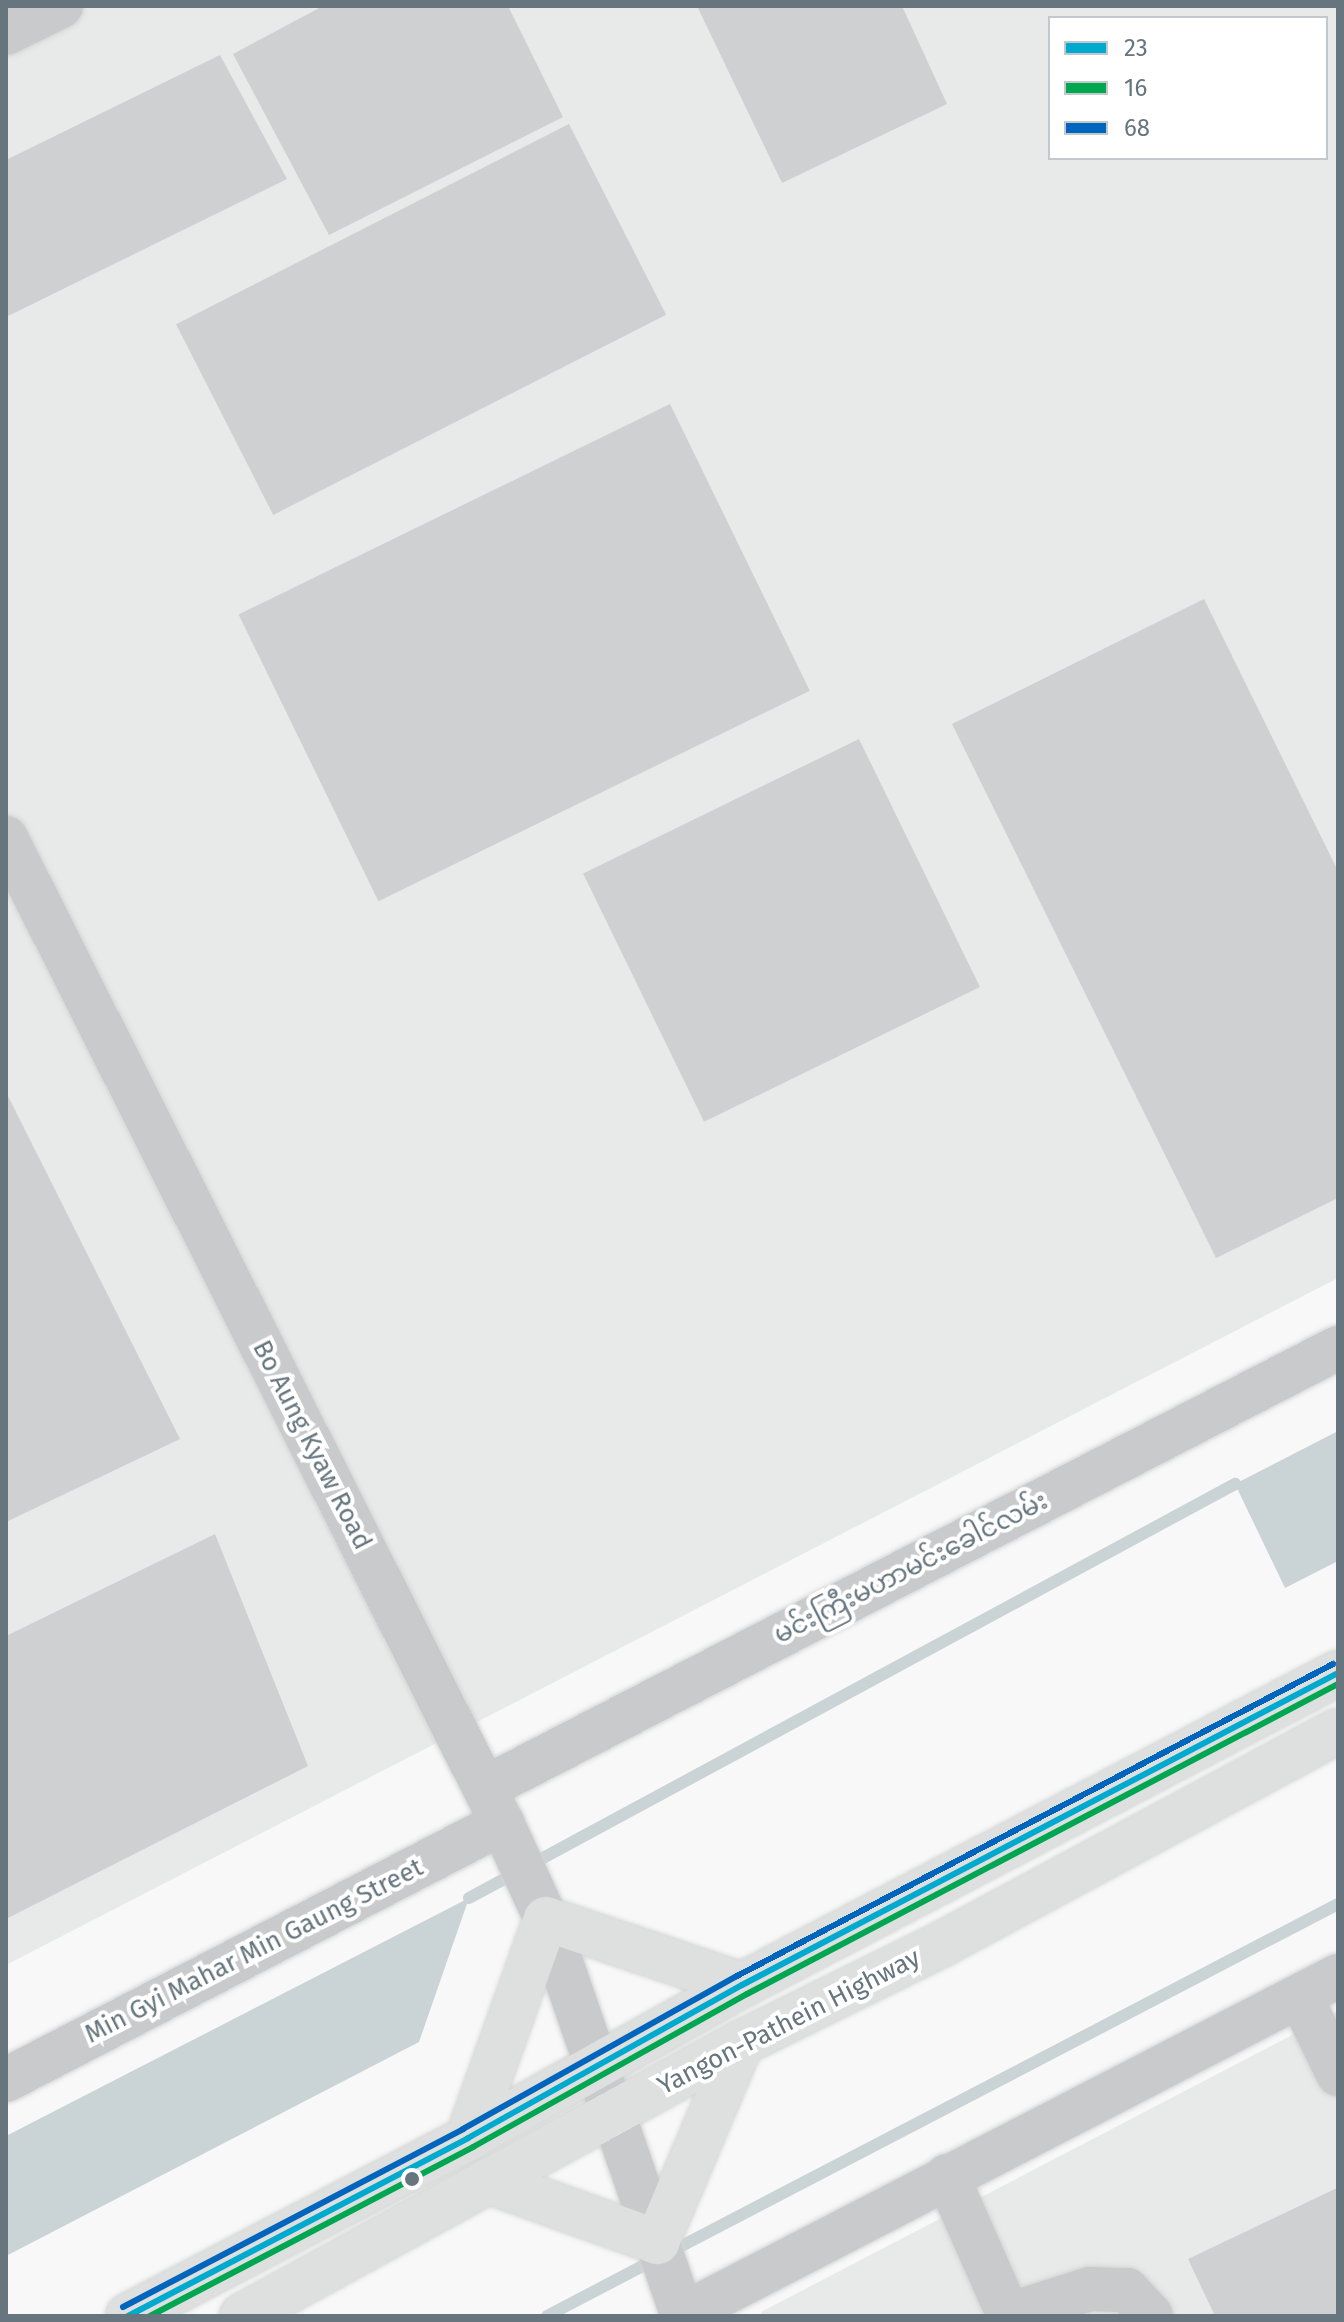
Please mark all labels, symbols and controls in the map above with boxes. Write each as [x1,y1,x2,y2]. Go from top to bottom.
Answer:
legend [1048,16,1328,160]
text: 23 [1124,34,1148,62]
text: 16 [1124,74,1147,102]
text: 68 [1124,114,1150,142]
street label: Bo Aung Kyaw Road [246,1335,378,1555]
street label: မင်းကြီးမဟာမင်းခေါင်လမ်း [769,1485,1053,1651]
street label: Min Gyi Mahar Min Gaung Street [80,1852,428,2050]
street label: Yangon-Pathein Highway [653,1942,925,2102]
unlabelled marker [404,2171,420,2187]

